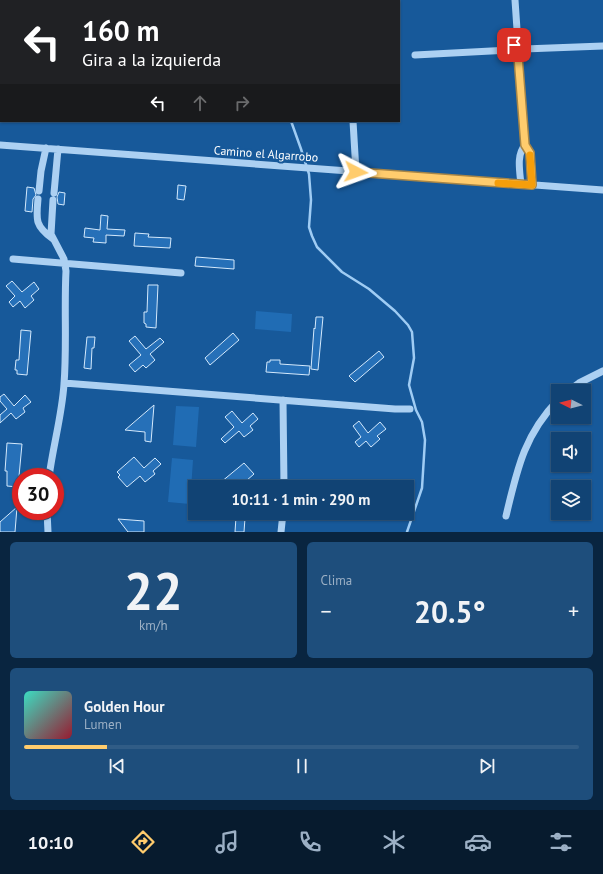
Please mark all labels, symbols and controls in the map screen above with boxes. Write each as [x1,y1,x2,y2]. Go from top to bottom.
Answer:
text: 160 m [82,12,159,49]
icon: left [16,16,68,68]
pin [497,28,531,62]
icon: arrive [503,34,525,56]
text: Gira a la izquierda [82,48,221,71]
icon: left [147,92,169,114]
icon: ahead [189,92,211,114]
icon: right [231,92,253,114]
street label: Camino el Algarrobo [213,142,319,165]
position arrow [335,151,377,193]
north arrow [551,384,591,424]
map controls [551,384,591,520]
button: sound [551,432,591,472]
speed limit sign: 30 [12,468,64,520]
button: layers [551,480,591,520]
text: 10:11 · 1 min · 290 m [232,490,370,509]
text: 22 [124,557,183,624]
text: Clima [321,572,352,589]
text: 20.5° [414,592,486,631]
text: − [321,597,332,625]
text: + [568,597,579,625]
text: km/h [139,617,168,634]
text: Golden Hour [84,697,164,716]
text: Lumen [84,716,122,733]
icon: previous [106,755,128,777]
icon: pause [291,755,313,777]
icon: next [476,755,498,777]
icon: directions [129,828,157,856]
icon: music [213,828,241,856]
icon: phone [296,828,324,856]
icon: climate [380,828,408,856]
icon: car [464,828,492,856]
icon: filters [547,828,575,856]
text: 10:10 [28,831,73,854]

